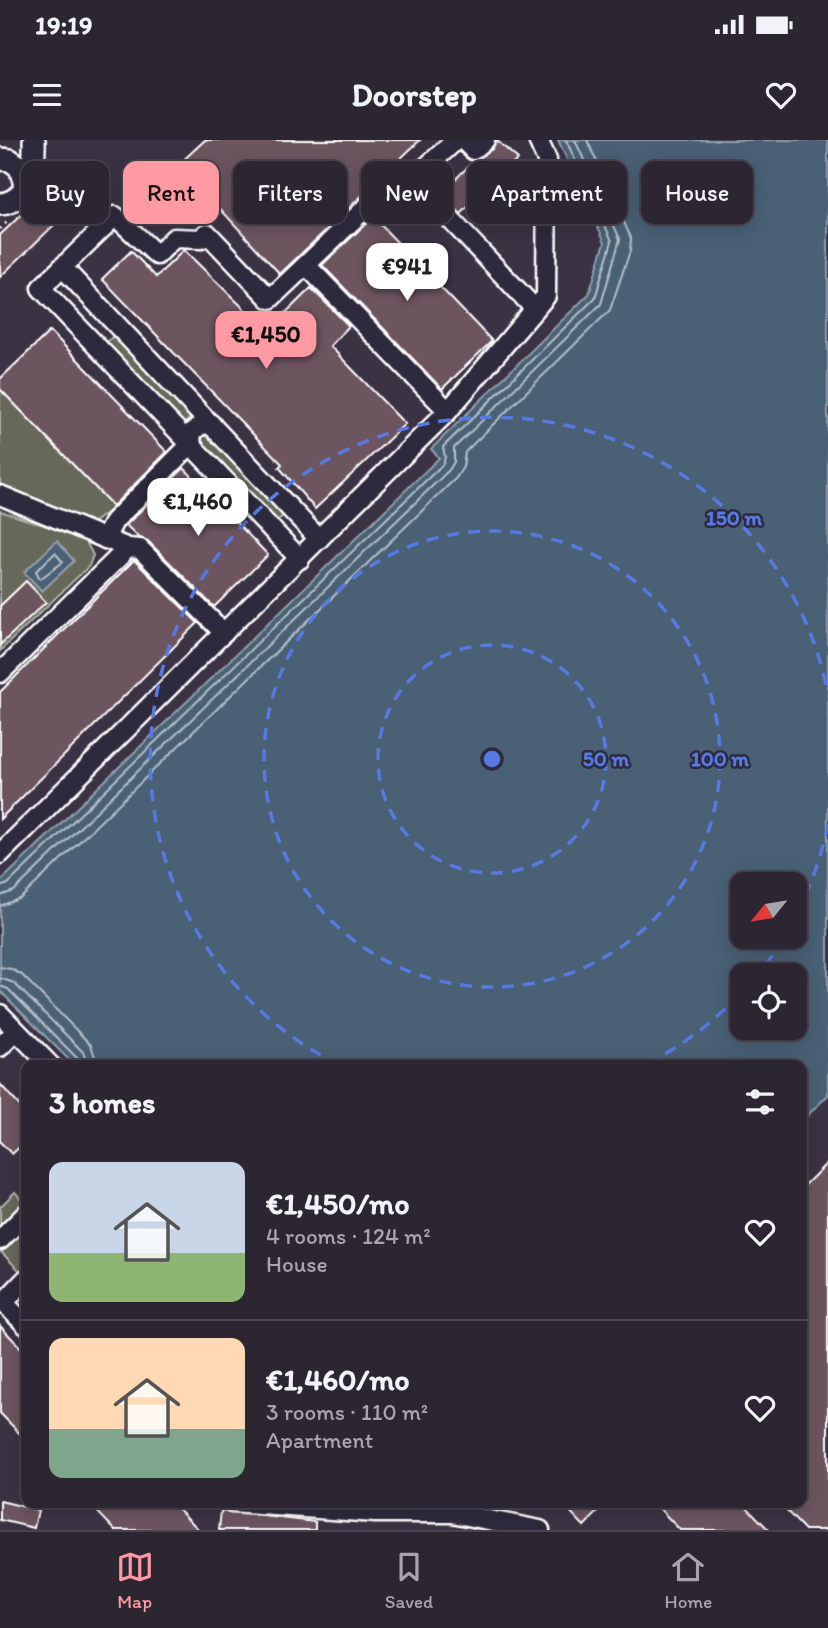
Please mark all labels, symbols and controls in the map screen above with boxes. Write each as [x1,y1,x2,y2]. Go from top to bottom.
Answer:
text: 19:19 [35,9,93,41]
icon: menu [28,76,66,114]
text: Doorstep [351,76,477,114]
icon: heart [762,76,800,114]
chip: Buy [21,161,109,224]
chip: Rent [123,161,219,224]
chip: Filters [233,161,347,224]
chip: New [361,161,453,224]
chip: Apartment [467,161,627,224]
chip: House [641,161,753,224]
pin: €941 [366,244,448,303]
text: €941 [382,252,432,280]
pin: €1,450 [209,312,323,371]
text: €1,450 [231,320,301,348]
pin: €1,460 [141,478,255,538]
text: €1,460 [163,487,233,515]
text: 150 m [706,505,762,530]
text: 50 m [583,746,630,771]
text: 100 m [691,746,749,771]
centre of rings [480,747,504,771]
north arrow [730,872,807,948]
map controls [730,872,807,1040]
button: locate [730,963,807,1040]
icon: filters [741,1083,779,1121]
text: 3 homes [49,1084,156,1121]
text: €1,450/mo [266,1185,410,1222]
icon: home [105,1190,189,1274]
icon: heart [741,1213,779,1251]
text: 4 rooms · 124 m² [266,1222,431,1250]
text: House [266,1250,328,1278]
text: €1,460/mo [266,1361,410,1398]
icon: home [105,1366,189,1450]
icon: heart [741,1389,779,1427]
text: 3 rooms · 110 m² [266,1398,428,1426]
text: Apartment [266,1426,373,1454]
tab: Map [116,1548,154,1613]
tab: Saved [385,1548,433,1613]
tab: Home [664,1548,712,1613]

